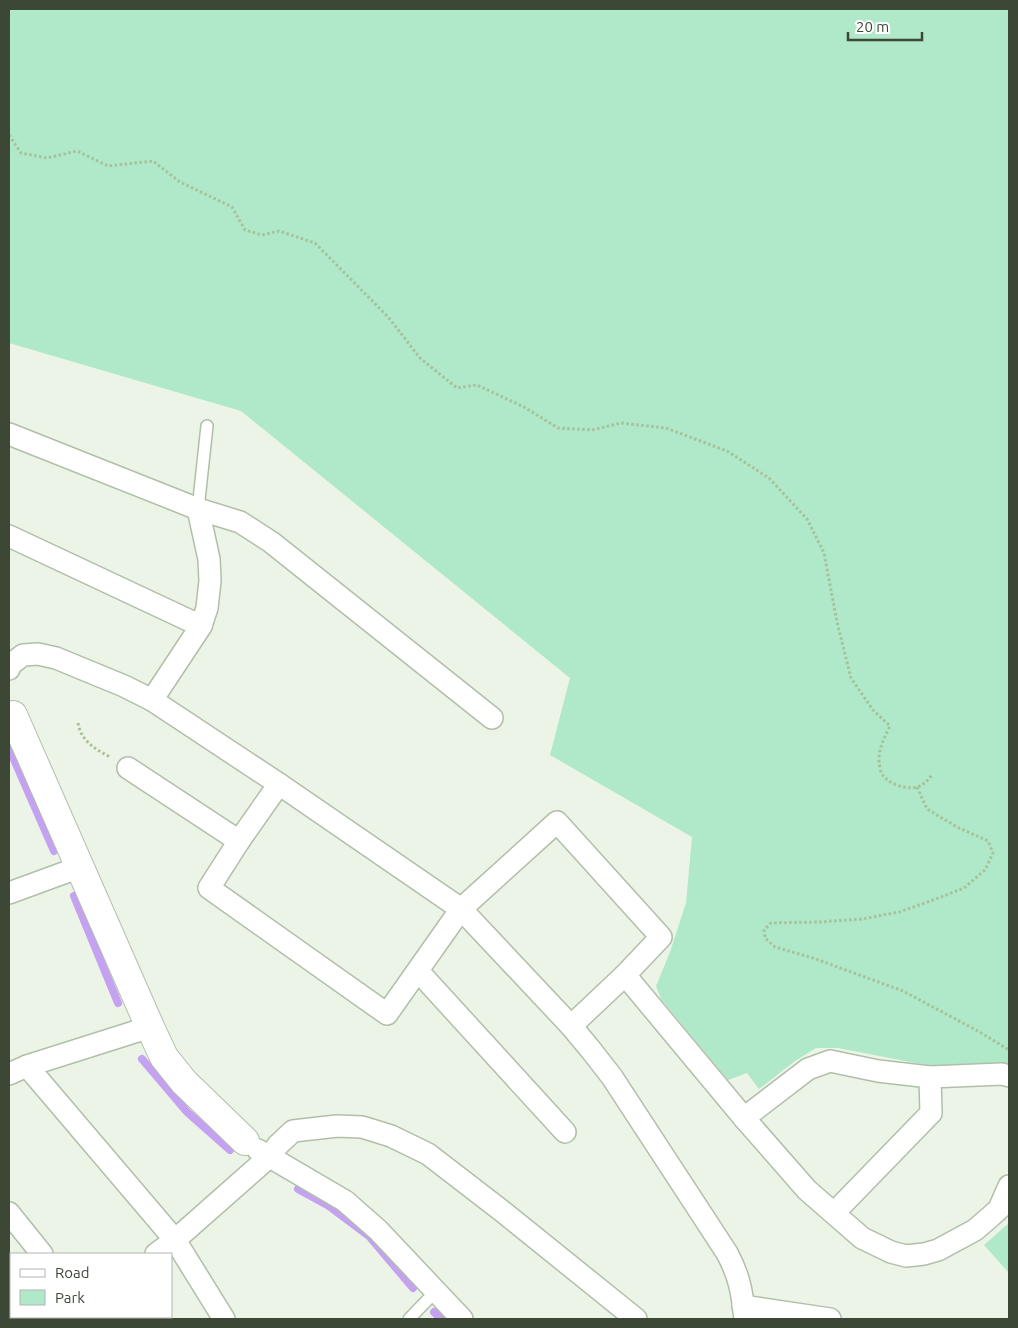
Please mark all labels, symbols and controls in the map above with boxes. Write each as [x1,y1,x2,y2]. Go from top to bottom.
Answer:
scale bar [848,10,922,42]
text: 20 m [856,18,889,35]
legend [10,1253,172,1318]
text: Road [55,1264,90,1281]
text: Park [55,1289,85,1306]

